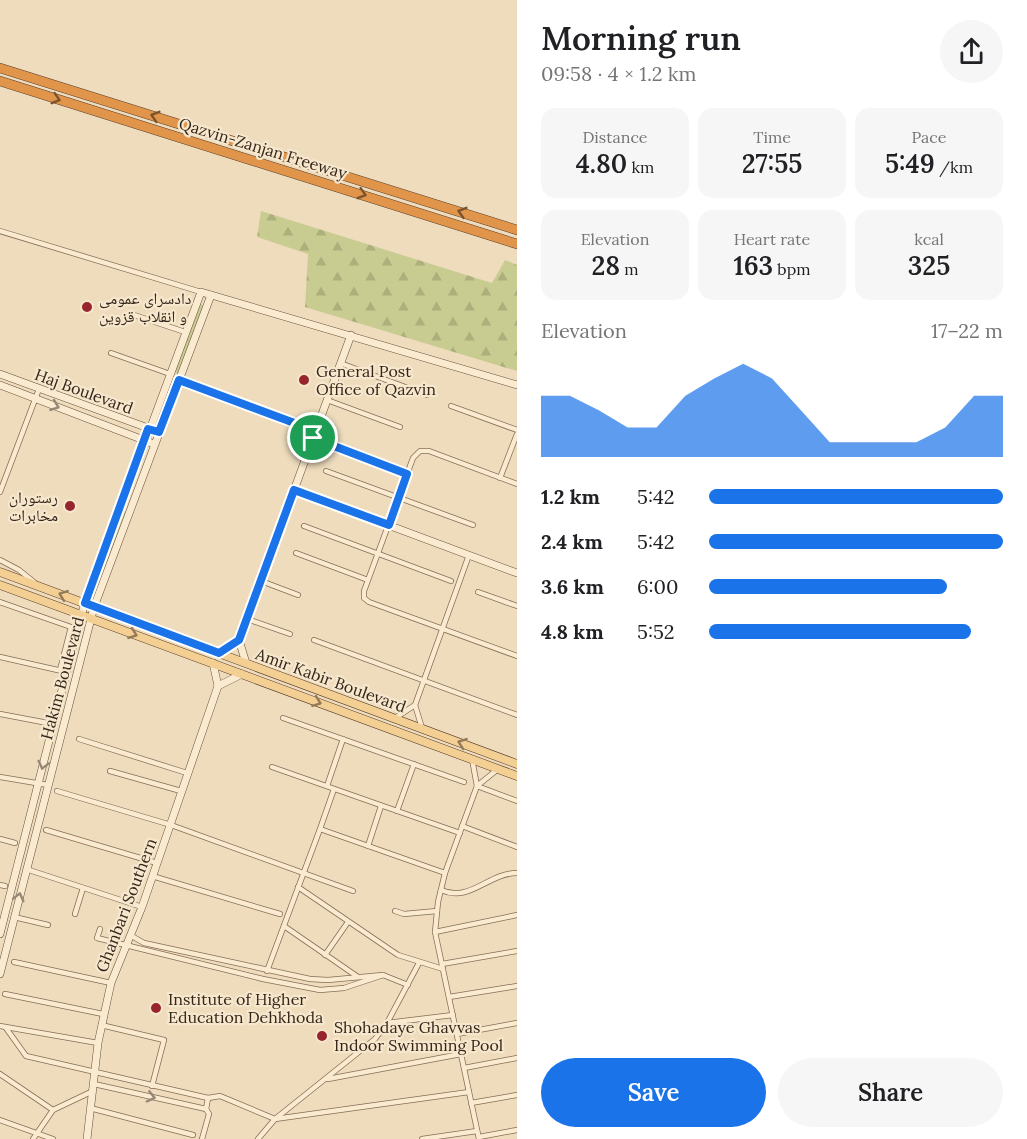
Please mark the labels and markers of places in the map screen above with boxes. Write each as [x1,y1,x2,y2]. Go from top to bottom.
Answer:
place label: دادسرای عمومی و انقلاب قزوین [99,288,191,327]
marker: دادسرای عمومی و انقلاب قزوین [80,300,94,314]
place label: General Post Office of Qazvin [316,361,436,399]
marker: General Post Office of Qazvin [297,373,311,387]
pin [287,412,338,463]
place label: رستوران مخابرات [9,487,58,525]
marker: رستوران مخابرات [63,499,77,513]
place label: Institute of Higher Education Dehkhoda [168,989,323,1027]
marker: Institute of Higher Education Dehkhoda [149,1001,163,1015]
place label: Shohadaye Ghavvas Indoor Swimming Pool [334,1017,503,1055]
marker: Shohadaye Ghavvas Indoor Swimming Pool [315,1029,329,1043]

